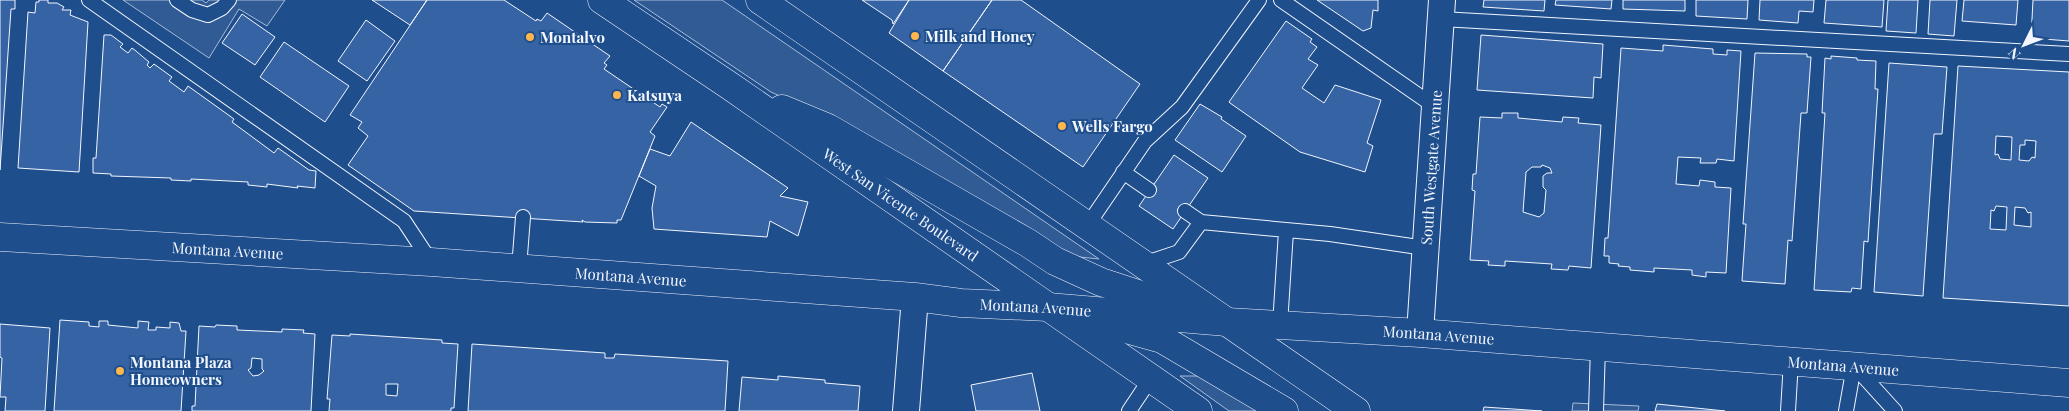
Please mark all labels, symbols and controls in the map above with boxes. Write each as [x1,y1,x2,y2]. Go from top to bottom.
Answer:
north arrow [1999,20,2049,70]
place label: Milk and Honey [925,26,1035,46]
place label: Montalvo [540,27,605,47]
marker: Milk and Honey [909,30,921,42]
marker: Montalvo [524,31,536,43]
text: N [2004,44,2024,64]
place label: Katsuya [627,85,682,105]
marker: Katsuya [611,89,623,101]
street label: South Westgate Avenue [1416,89,1446,245]
place label: Wells Fargo [1071,116,1153,136]
marker: Wells Fargo [1056,120,1068,132]
street label: West San Vicente Boulevard [818,143,983,266]
street label: Montana Avenue [171,237,284,263]
street label: Montana Avenue [574,262,687,290]
street label: Montana Avenue [979,294,1092,321]
street label: Montana Avenue [1382,321,1495,349]
street label: Montana Avenue [1787,351,1900,380]
place label: Montana Plaza Homeowners [130,352,232,389]
marker: Montana Plaza Homeowners [114,365,126,377]

